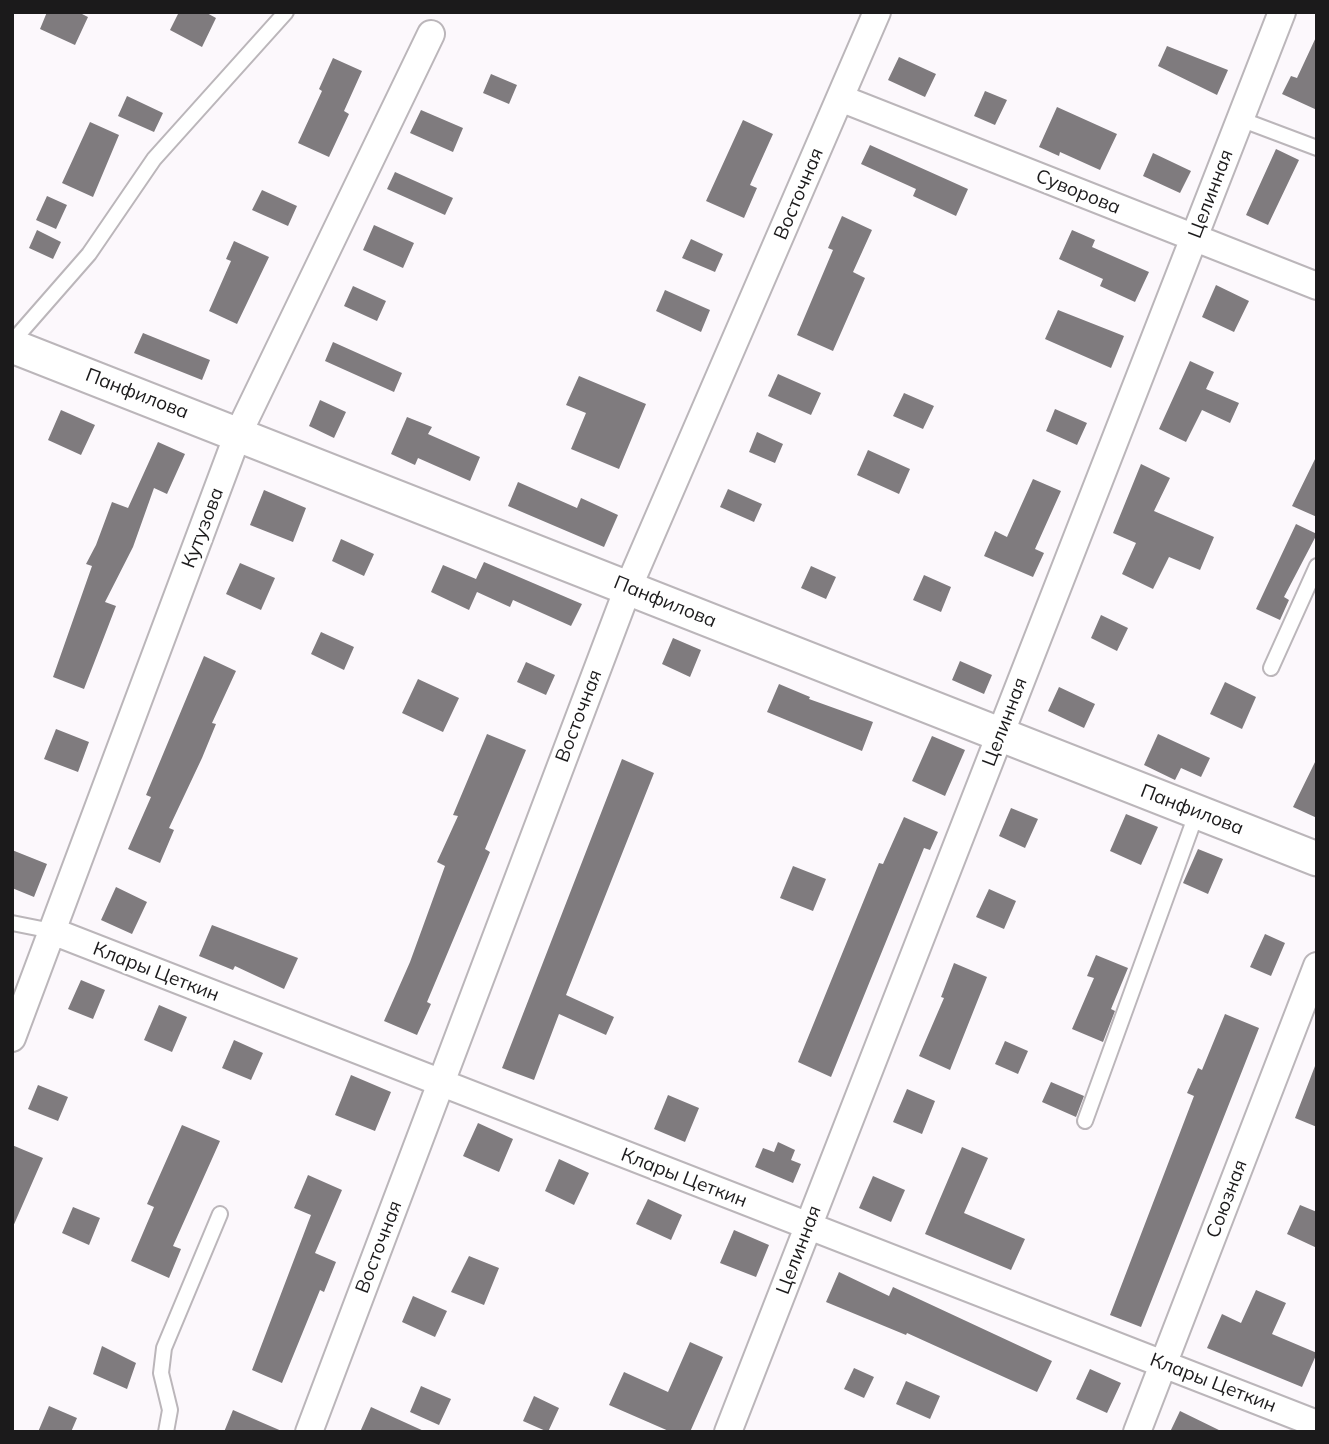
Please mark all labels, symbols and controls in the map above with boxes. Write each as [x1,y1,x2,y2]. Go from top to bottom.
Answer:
street label: Восточная [770,145,828,243]
street label: Целинная [1184,147,1238,241]
street label: Суворова [1032,165,1124,219]
street label: Панфилова [82,364,192,424]
street label: Кутузова [177,485,229,571]
street label: Панфилова [610,571,720,633]
street label: Восточная [551,667,607,765]
street label: Целинная [978,675,1032,769]
street label: Панфилова [1137,780,1247,840]
street label: Клары Цеткин [90,937,222,1007]
street label: Клары Цеткин [618,1143,750,1213]
street label: Союзная [1202,1157,1252,1241]
street label: Восточная [351,1198,407,1296]
street label: Целинная [772,1203,826,1297]
street label: Клары Цеткин [1147,1348,1279,1418]

